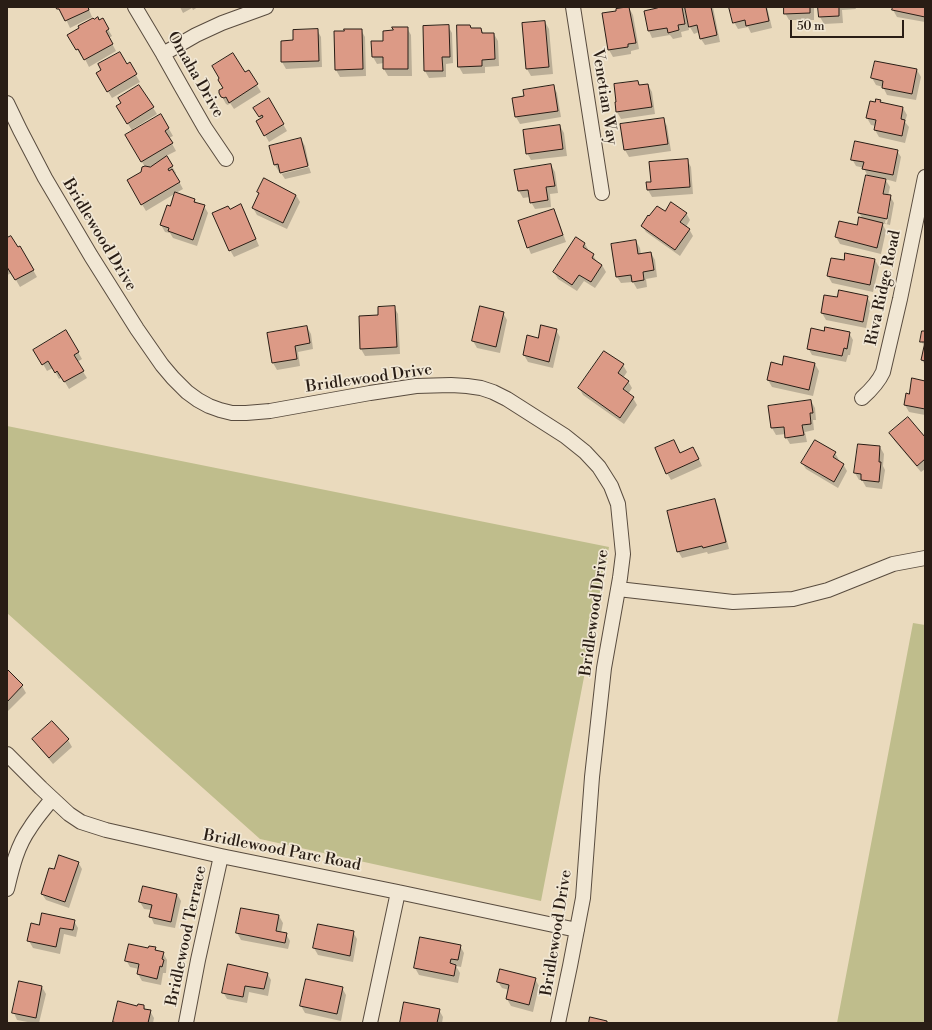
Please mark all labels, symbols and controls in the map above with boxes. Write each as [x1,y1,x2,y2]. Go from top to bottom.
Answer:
scale bar [792,12,906,38]
text: 50 m [797,19,825,34]
street label: Omaha Drive [163,29,227,121]
street label: Venetian Way [587,48,621,146]
street label: Bridlewood Drive [58,175,140,295]
street label: Riva Ridge Road [862,228,906,348]
street label: Bridlewood Drive [304,361,434,397]
street label: Bridlewood Drive [577,548,613,678]
street label: Bridlewood Parc Road [201,826,363,876]
street label: Bridlewood Terrace [163,864,211,1008]
street label: Bridlewood Drive [538,868,576,998]

